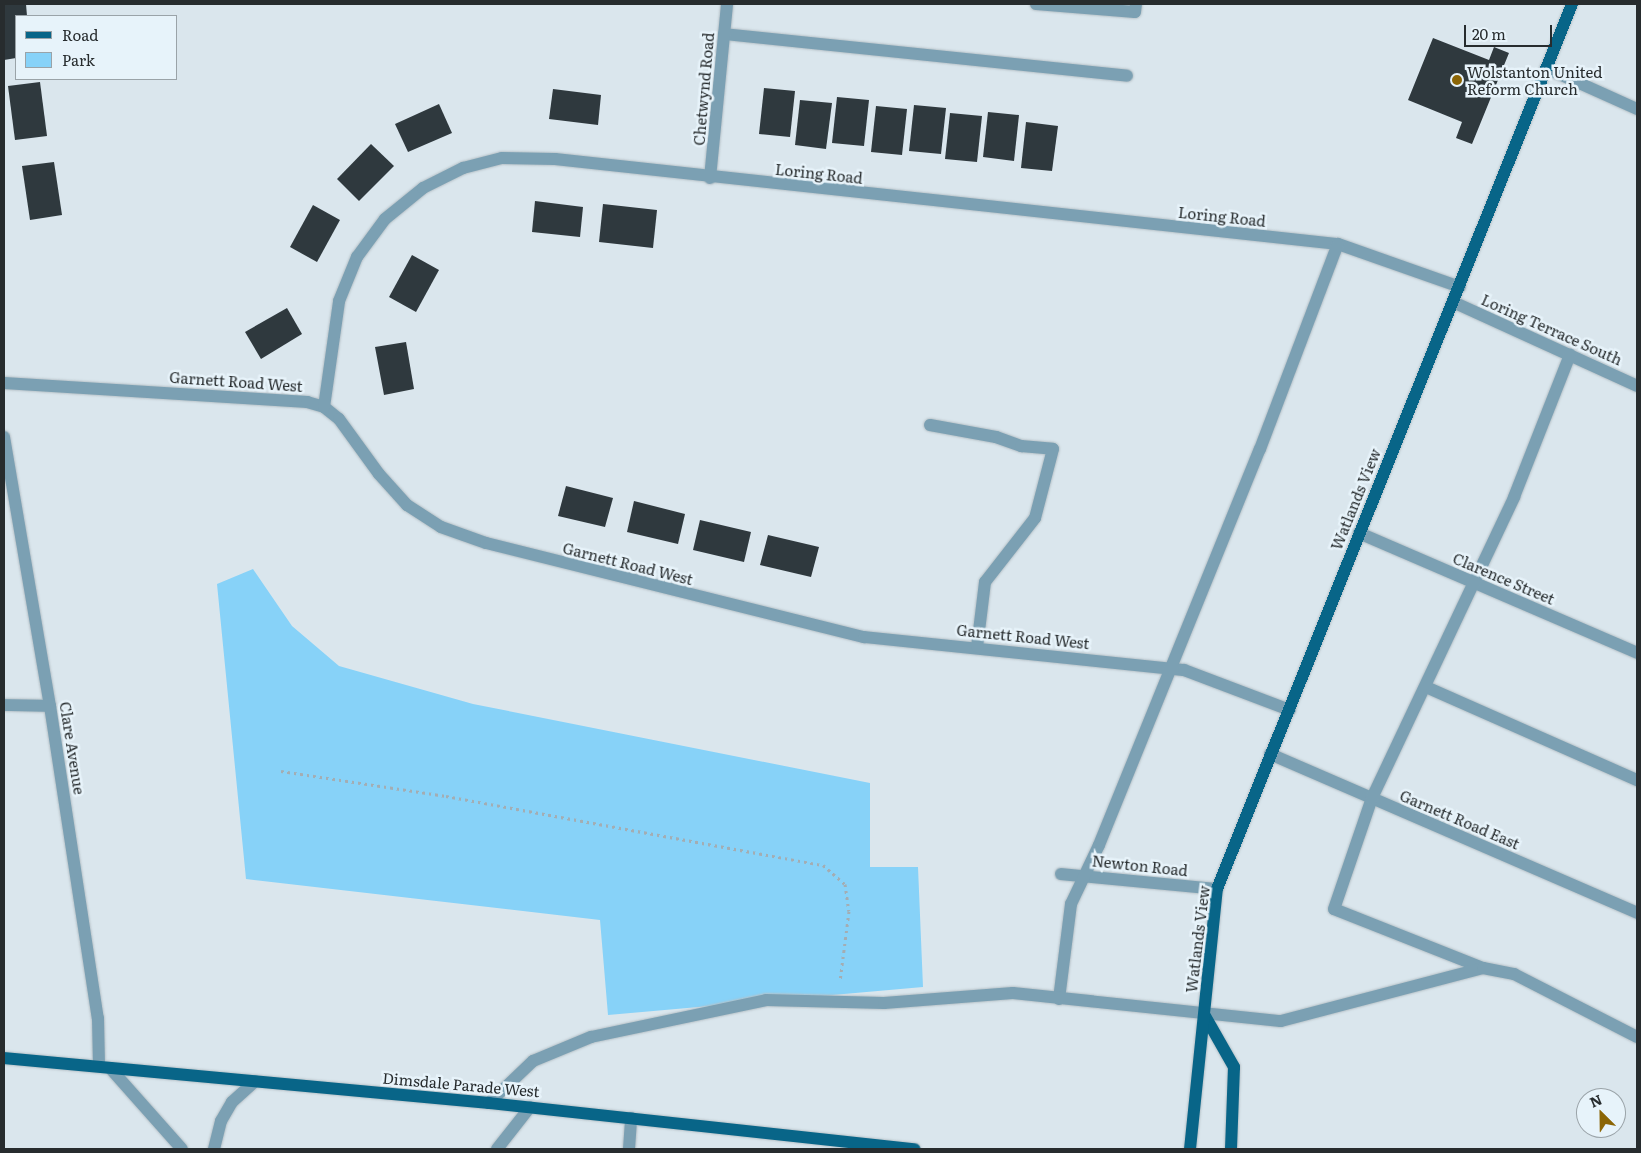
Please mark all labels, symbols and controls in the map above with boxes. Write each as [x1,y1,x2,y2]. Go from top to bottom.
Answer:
legend [15,15,178,80]
scale bar [1466,15,1554,47]
text: 20 m [1472,22,1506,45]
text: Road [62,23,98,46]
street label: Chetwynd Road [689,32,717,146]
text: Park [62,48,95,71]
place label: Wolstanton United Reform Church [1467,62,1602,97]
marker: Wolstanton United Reform Church [1451,74,1463,86]
street label: Loring Road [774,159,864,187]
street label: Loring Road [1177,202,1267,230]
street label: Loring Terrace South [1479,290,1625,368]
street label: Garnett Road West [169,367,303,395]
street label: Watlands View [1326,446,1384,552]
street label: Garnett Road West [561,538,695,588]
street label: Clarence Street [1450,548,1558,608]
street label: Garnett Road West [956,620,1090,652]
street label: Clare Avenue [57,700,89,796]
street label: Garnett Road East [1397,786,1523,852]
street label: Newton Road [1091,851,1189,879]
street label: Watlands View [1181,884,1213,994]
street label: Dimsdale Parade West [382,1068,540,1100]
north arrow [1576,1088,1626,1138]
text: N [1586,1089,1605,1112]

